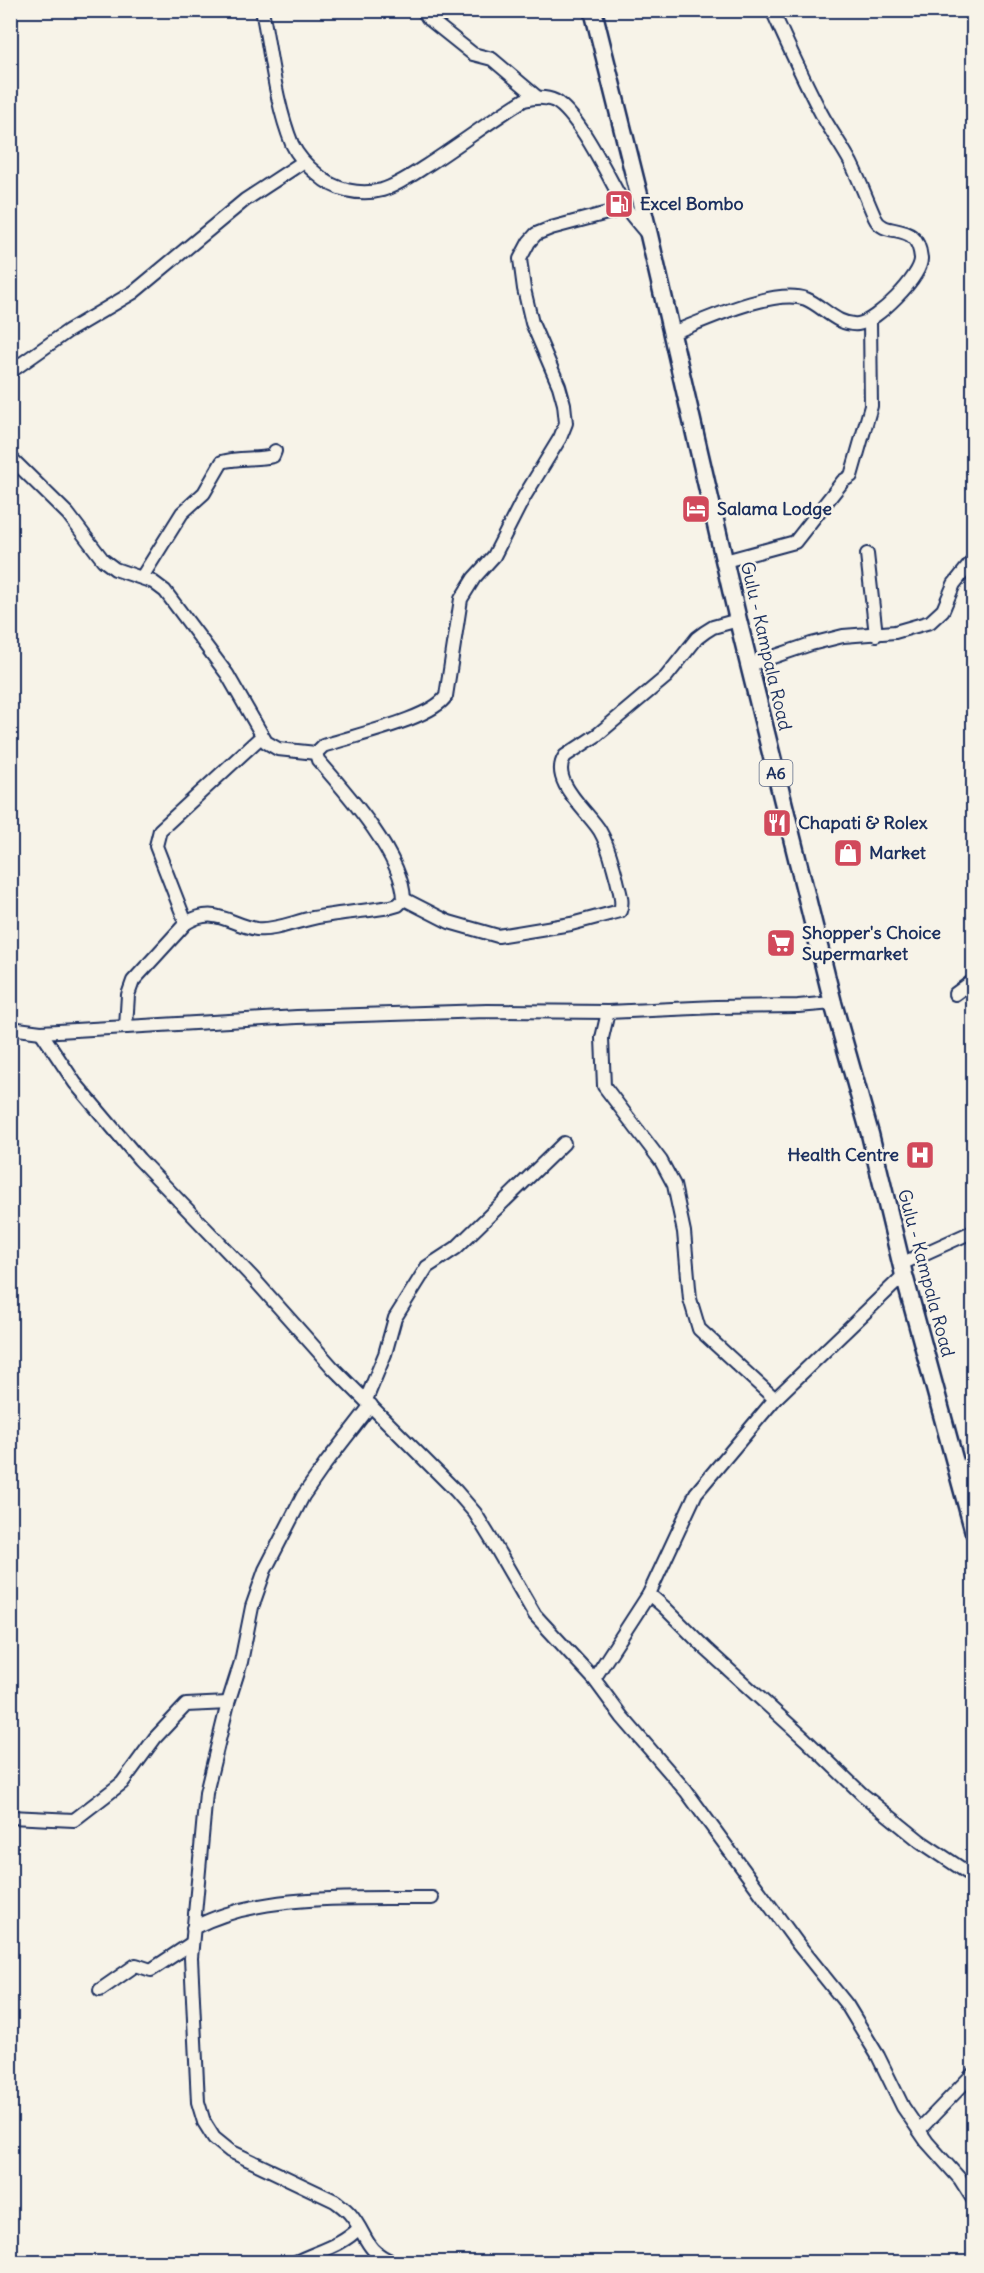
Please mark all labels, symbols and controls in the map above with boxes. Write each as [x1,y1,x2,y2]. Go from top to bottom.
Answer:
fuel station icon: Excel Bombo [603,188,635,220]
place label: Excel Bombo [640,192,744,215]
hotel icon: Salama Lodge [680,493,712,525]
place label: Salama Lodge [717,497,832,520]
street label: Gulu - Kampala Road [736,559,797,733]
road number: A6 [760,760,792,786]
restaurant icon: Chapati & Rolex [761,807,793,839]
place label: Chapati & Rolex [798,811,928,834]
shop icon: Market [832,837,864,869]
place label: Market [869,841,927,864]
place label: Shopper's Choice Supermarket [802,921,941,965]
supermarket icon: Shopper's Choice Supermarket [765,927,797,959]
hospital icon: Health Centre [904,1139,936,1171]
place label: Health Centre [788,1143,899,1166]
street label: Gulu - Kampala Road [893,1186,960,1360]

